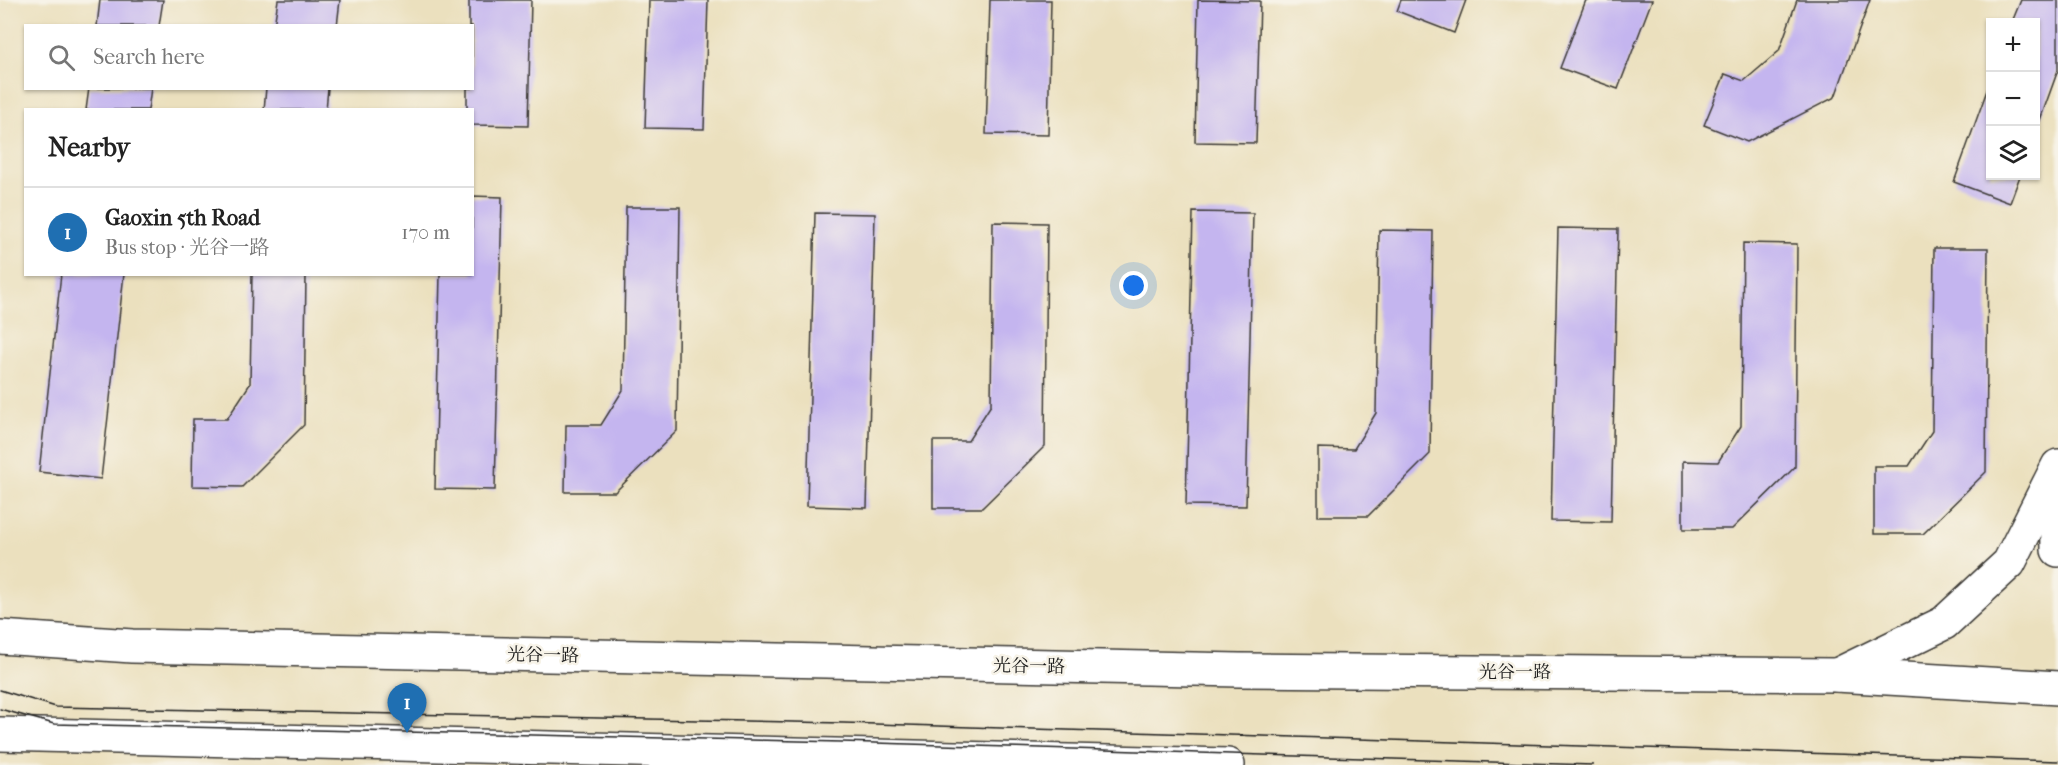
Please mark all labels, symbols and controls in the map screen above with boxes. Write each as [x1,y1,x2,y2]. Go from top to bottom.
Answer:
map controls [1986,18,2040,180]
button: + [1986,18,2040,72]
search box [24,24,474,90]
icon: search [45,41,78,74]
text: Search here [93,44,205,70]
button: − [1986,72,2040,126]
button: layers [1986,126,2040,180]
text: Nearby [48,132,130,163]
text: Gaoxin 5th Road [105,205,260,231]
text: 1 [64,221,71,244]
text: 170 m [401,221,450,244]
text: Bus stop · 光谷一路 [105,236,269,259]
your location [1119,271,1148,300]
street label: 光谷一路 [507,644,579,667]
street label: 光谷一路 [993,655,1065,678]
street label: 光谷一路 [1479,662,1551,683]
pin: 1 [388,684,426,733]

